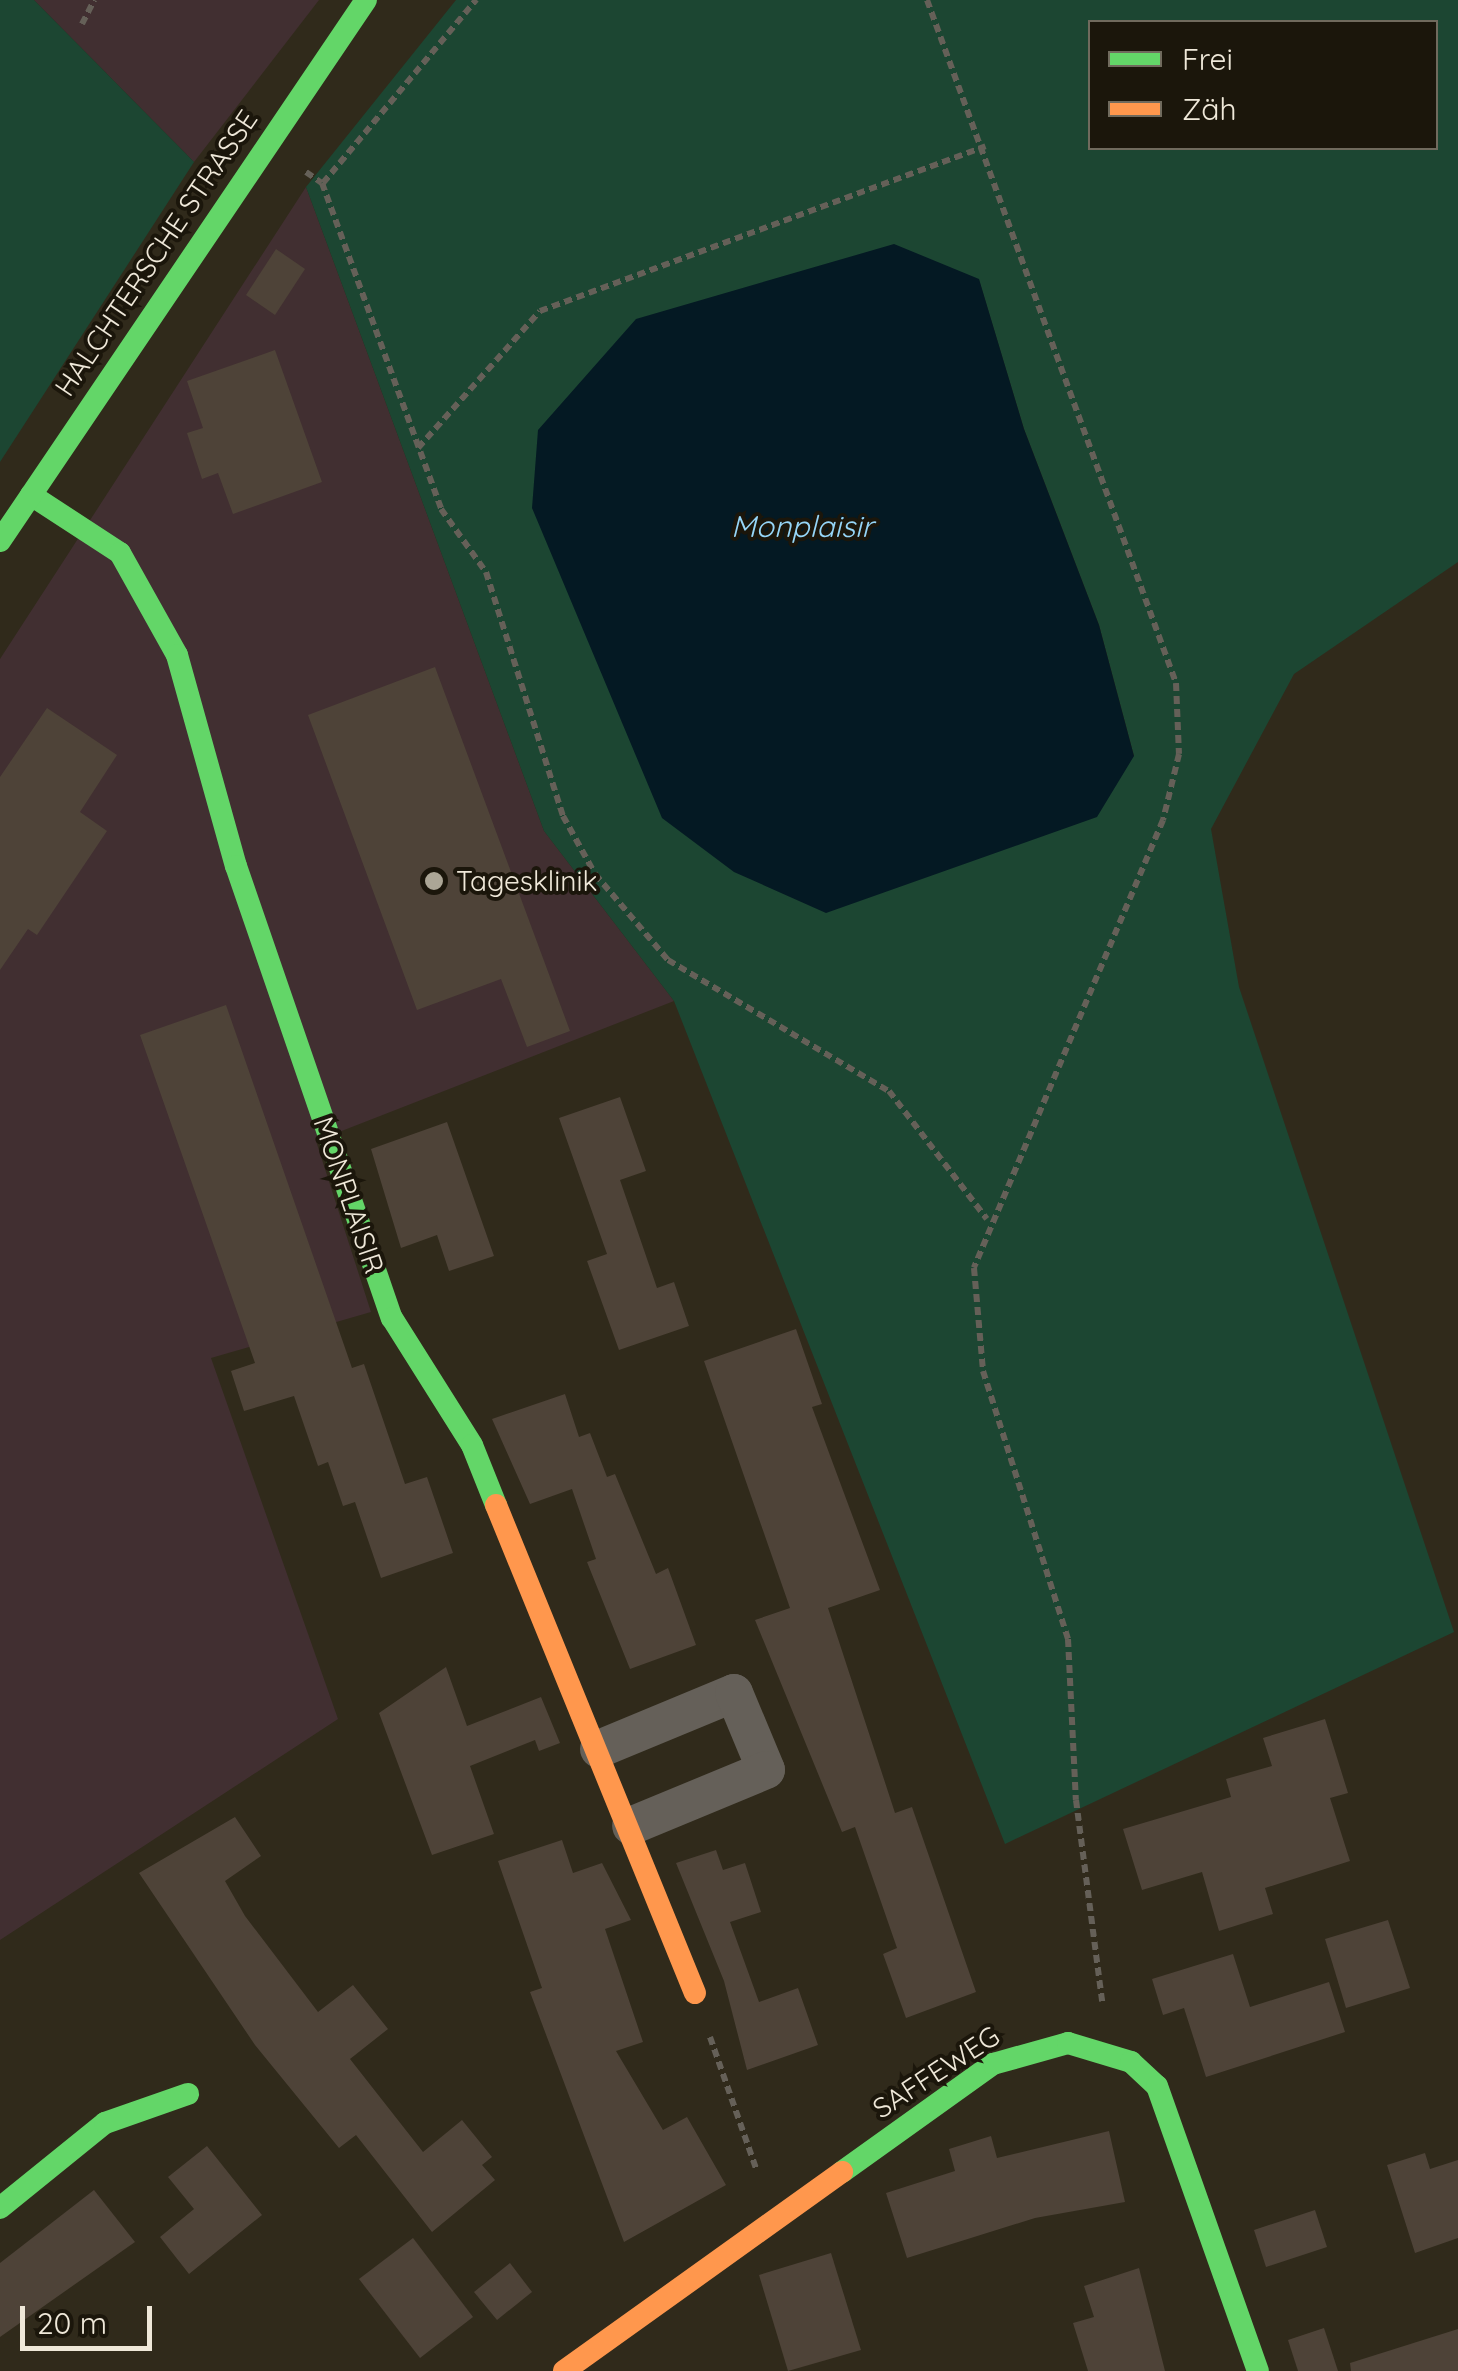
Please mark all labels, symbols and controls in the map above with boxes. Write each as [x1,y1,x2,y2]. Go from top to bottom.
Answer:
legend [1088,20,1438,150]
text: Frei [1182,40,1233,78]
text: Zäh [1182,90,1237,128]
street label: HALCHTERSCHE STRASSE [48,104,264,402]
water label: Monplaisir [731,508,873,544]
place label: Tagesklinik [456,864,597,898]
marker: Tagesklinik [421,868,447,894]
street label: MONPLAISIR [307,1112,391,1278]
street label: SAFFEWEG [867,2019,1005,2125]
scale bar [25,2286,158,2348]
text: 20 m [37,2304,107,2342]

